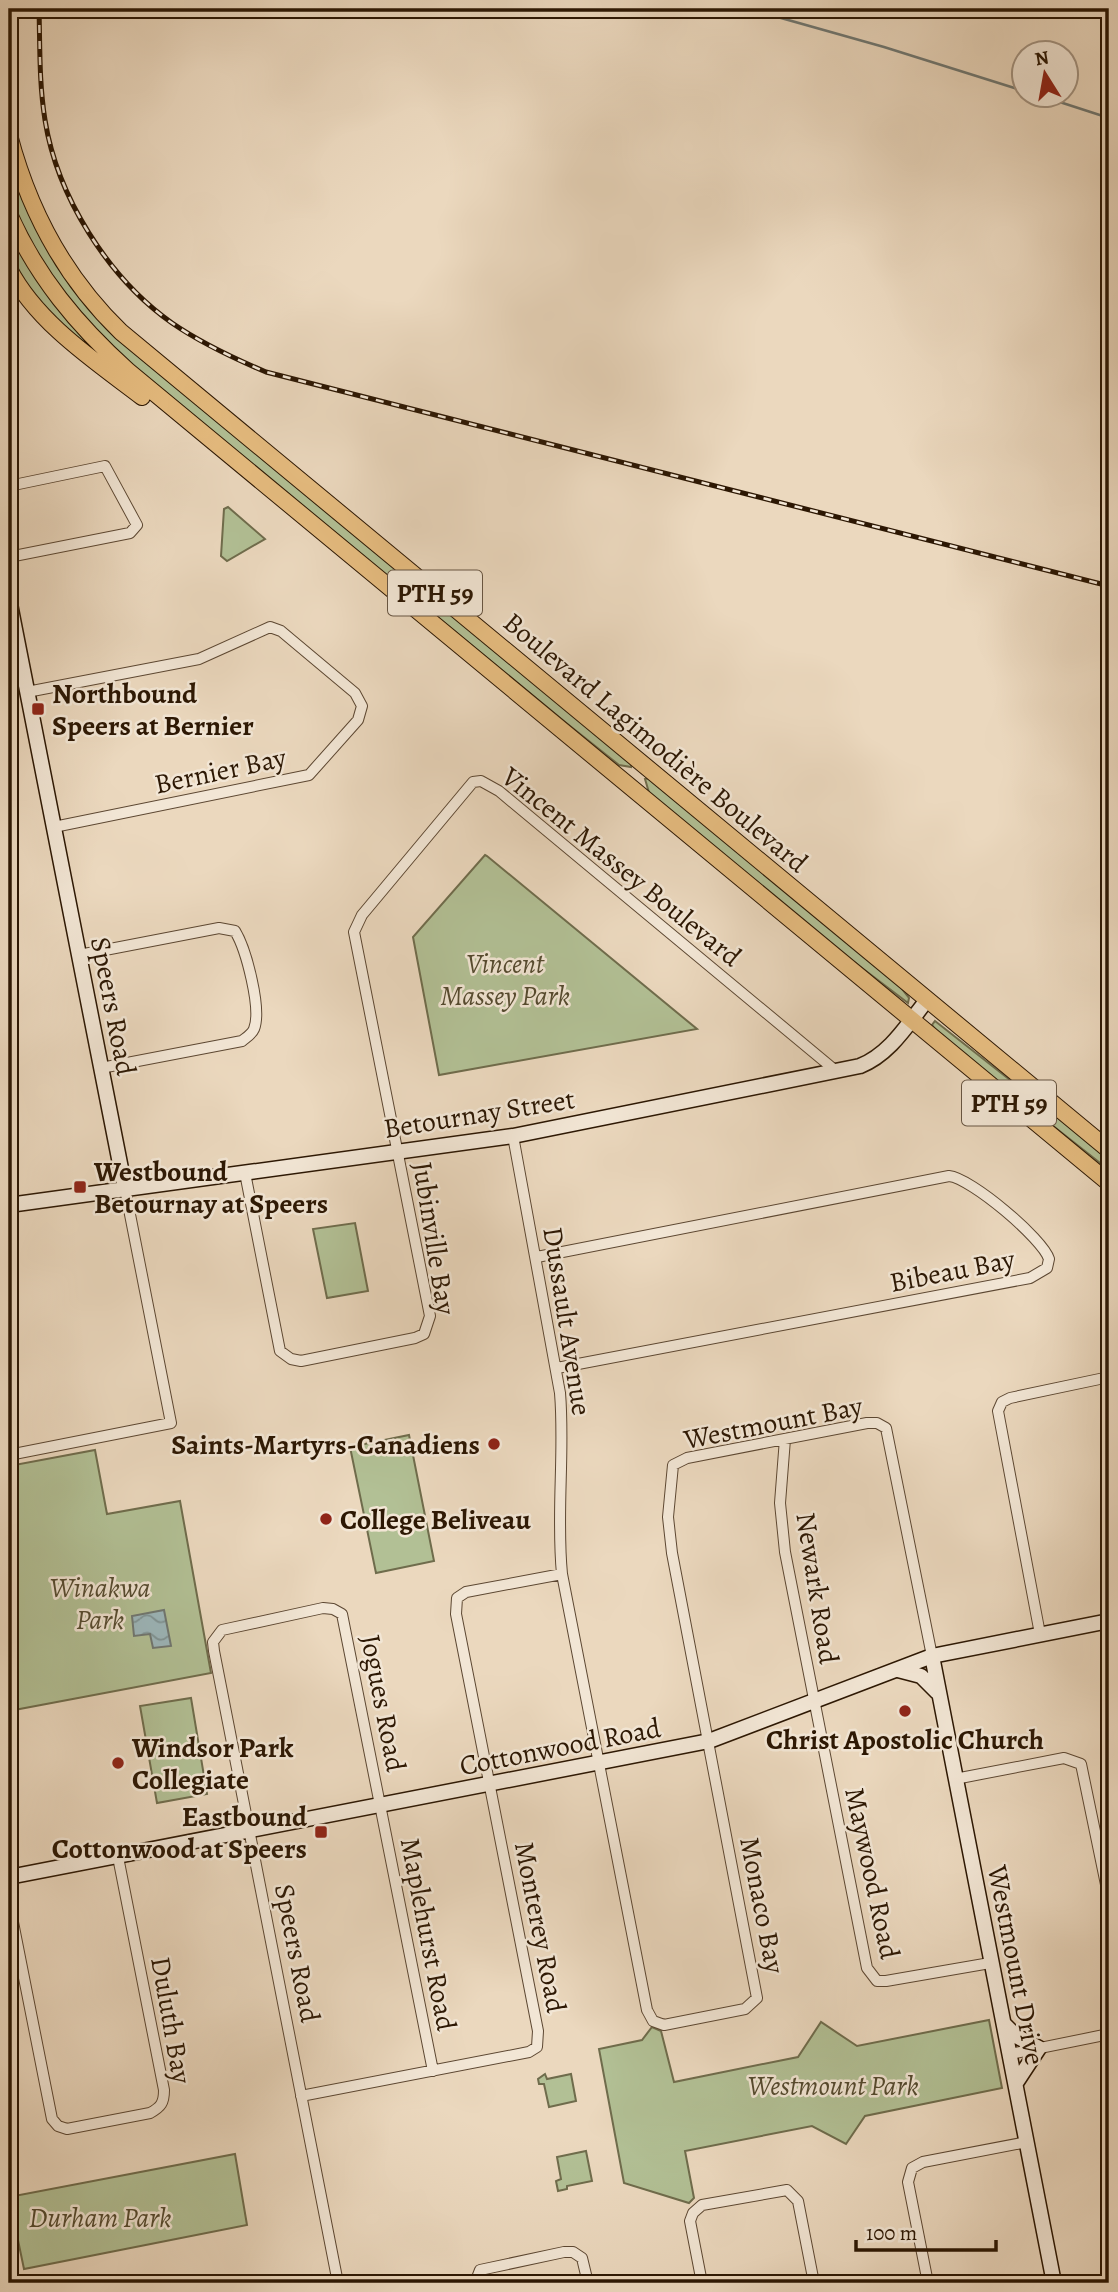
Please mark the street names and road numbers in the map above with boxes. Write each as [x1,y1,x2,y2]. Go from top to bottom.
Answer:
road number: PTH 59 [388,570,482,615]
street label: Boulevard Lagimodière Boulevard [495,604,816,882]
street label: Bernier Bay [151,738,290,803]
street label: Vincent Massey Boulevard [493,758,750,976]
street label: Speers Road [81,934,145,1080]
street label: Betournay Street [381,1080,577,1148]
road number: PTH 59 [962,1080,1056,1126]
street label: Jubinville Bay [403,1159,465,1318]
street label: Dussault Avenue [533,1224,601,1418]
street label: Bibeau Bay [886,1240,1018,1302]
street label: Westmount Bay [680,1387,866,1459]
street label: Newark Road [786,1510,848,1668]
street label: Jogues Road [351,1631,415,1776]
street label: Cottonwood Road [456,1709,665,1785]
street label: Maywood Road [835,1784,909,1963]
street label: Maplehurst Road [391,1834,466,2035]
street label: Monaco Bay [730,1834,794,1977]
street label: Monterey Road [505,1838,575,2017]
street label: Westmount Drive [978,1861,1054,2068]
street label: Speers Road [265,1881,329,2027]
street label: Duluth Bay [141,1954,201,2087]

